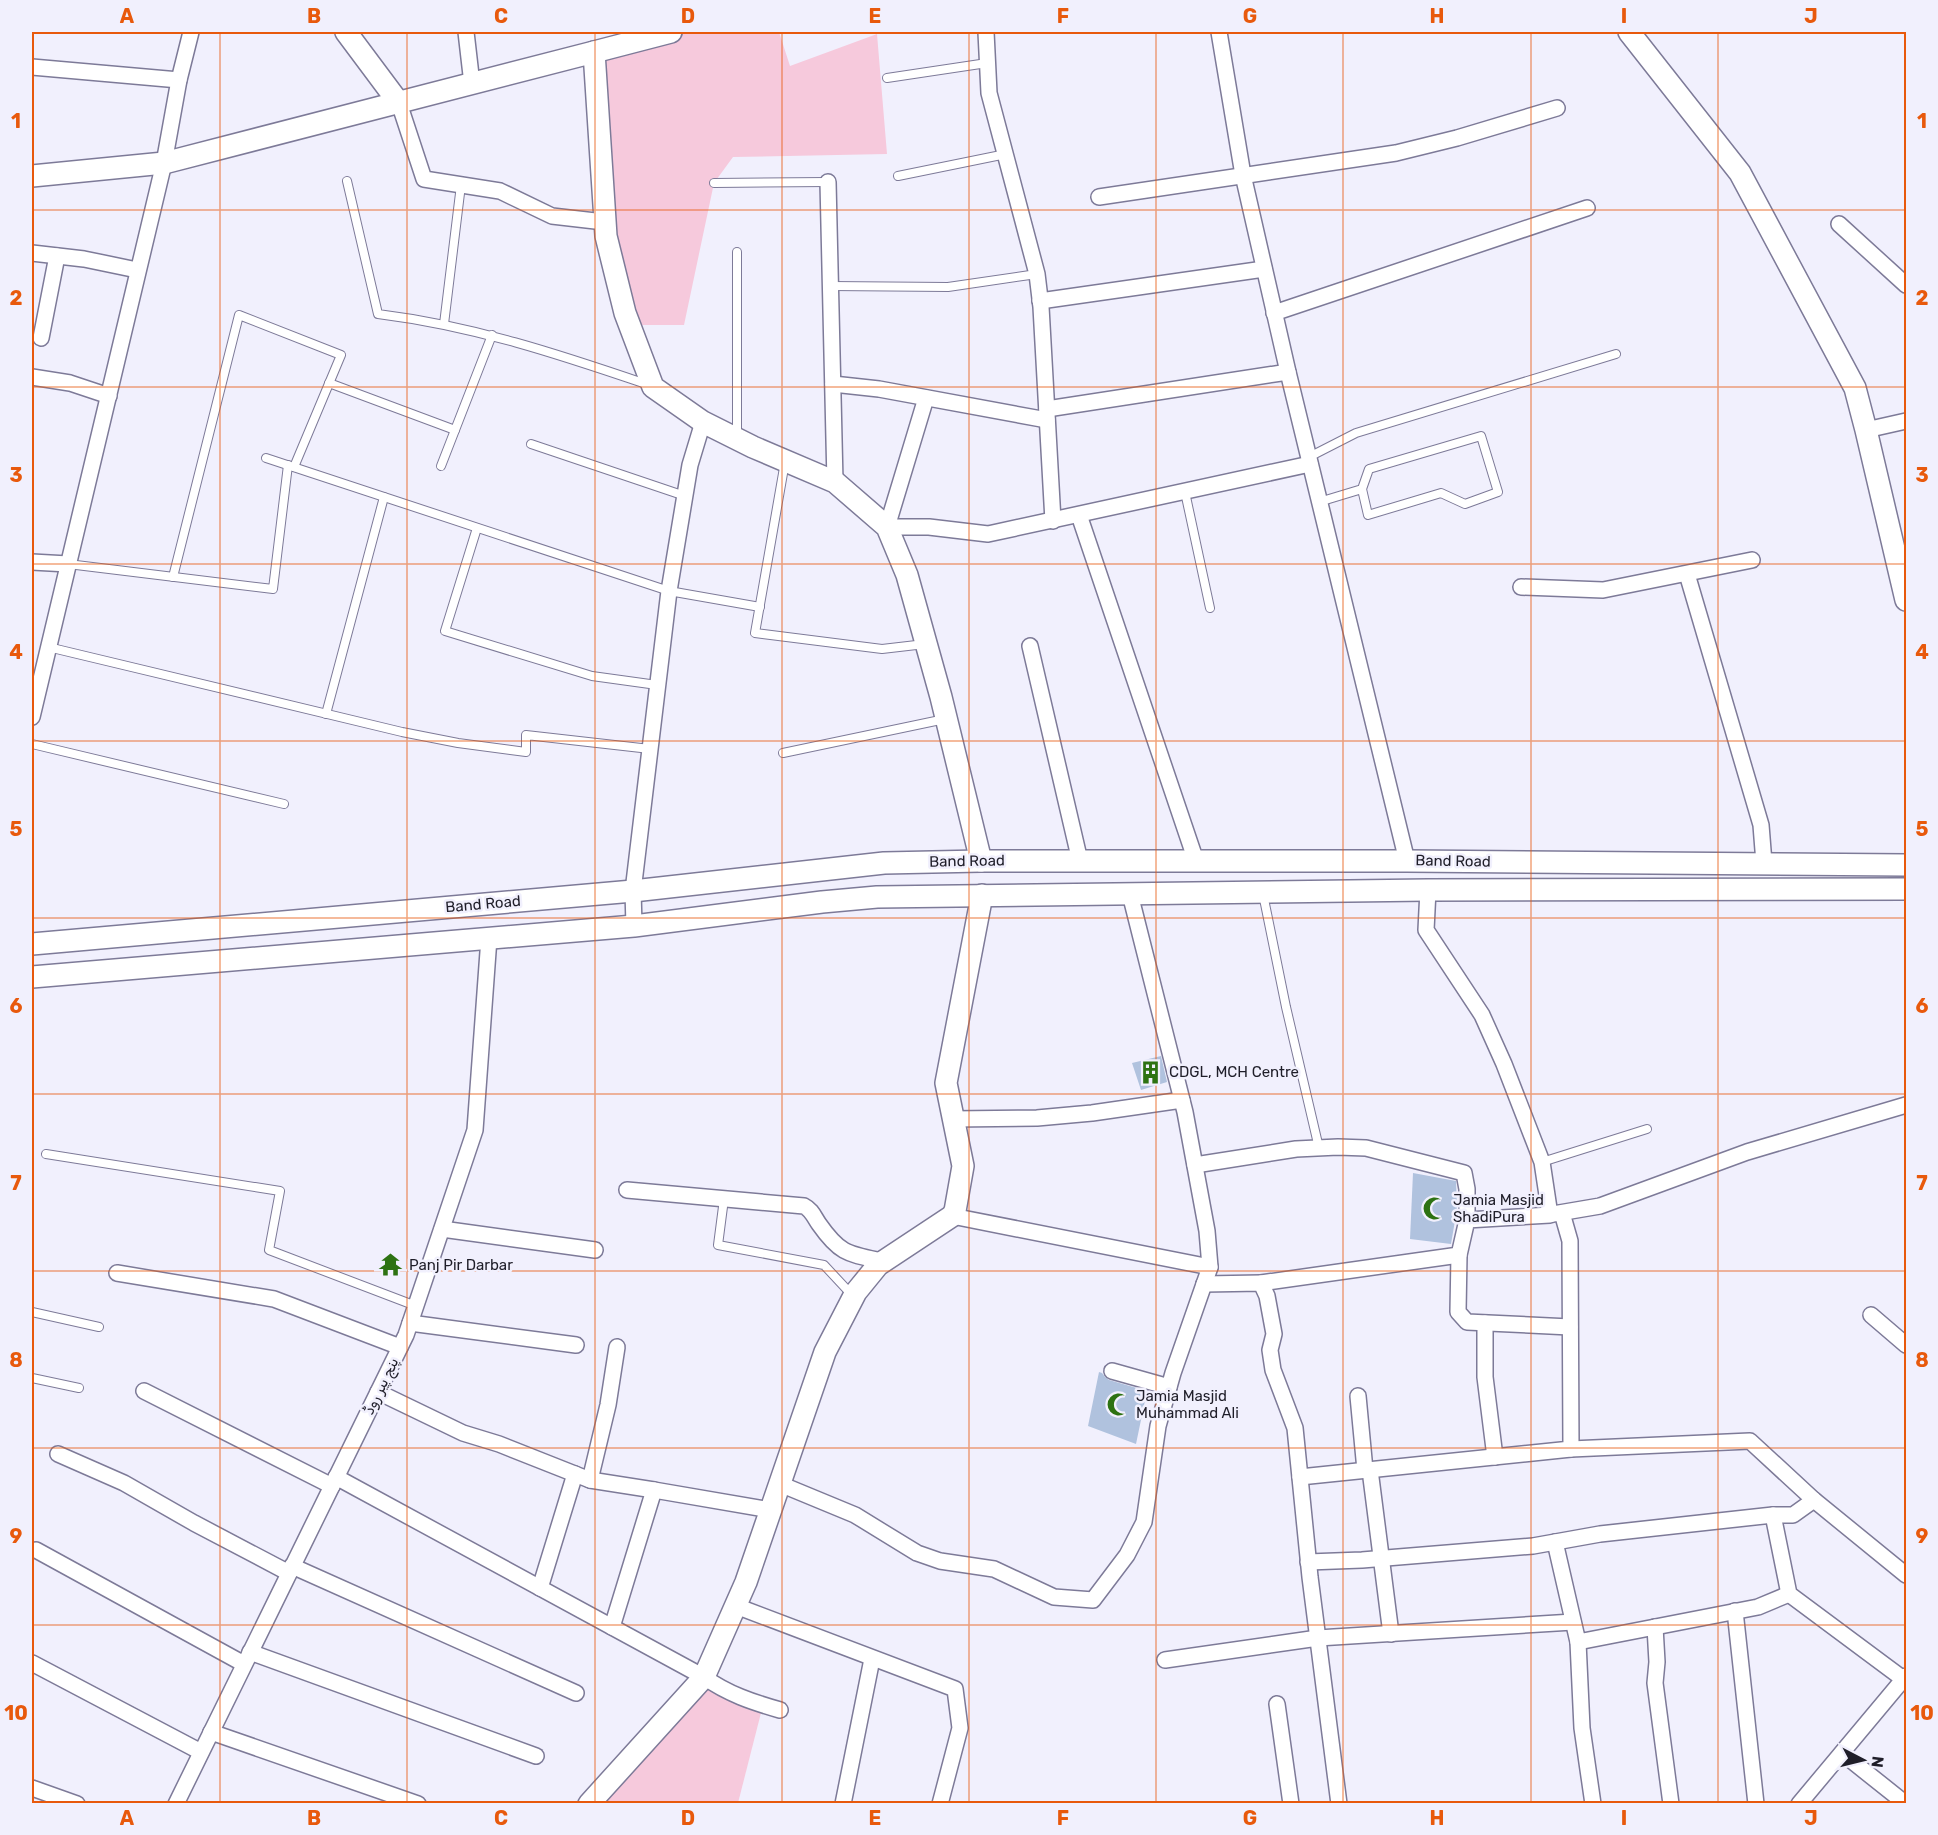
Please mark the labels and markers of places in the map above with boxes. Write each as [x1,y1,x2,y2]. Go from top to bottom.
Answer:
building icon: CDGL, MCH Centre [1138,1059,1164,1085]
place label: CDGL, MCH Centre [1169,1063,1299,1081]
place label: Jamia Masjid ShadiPura [1453,1191,1544,1226]
mosque icon: Jamia Masjid ShadiPura [1422,1196,1448,1222]
temple icon: Panj Pir Darbar [378,1252,404,1278]
place label: Panj Pir Darbar [409,1256,513,1274]
place label: Jamia Masjid Muhammad Ali [1136,1387,1239,1422]
mosque icon: Jamia Masjid Muhammad Ali [1105,1392,1131,1418]

